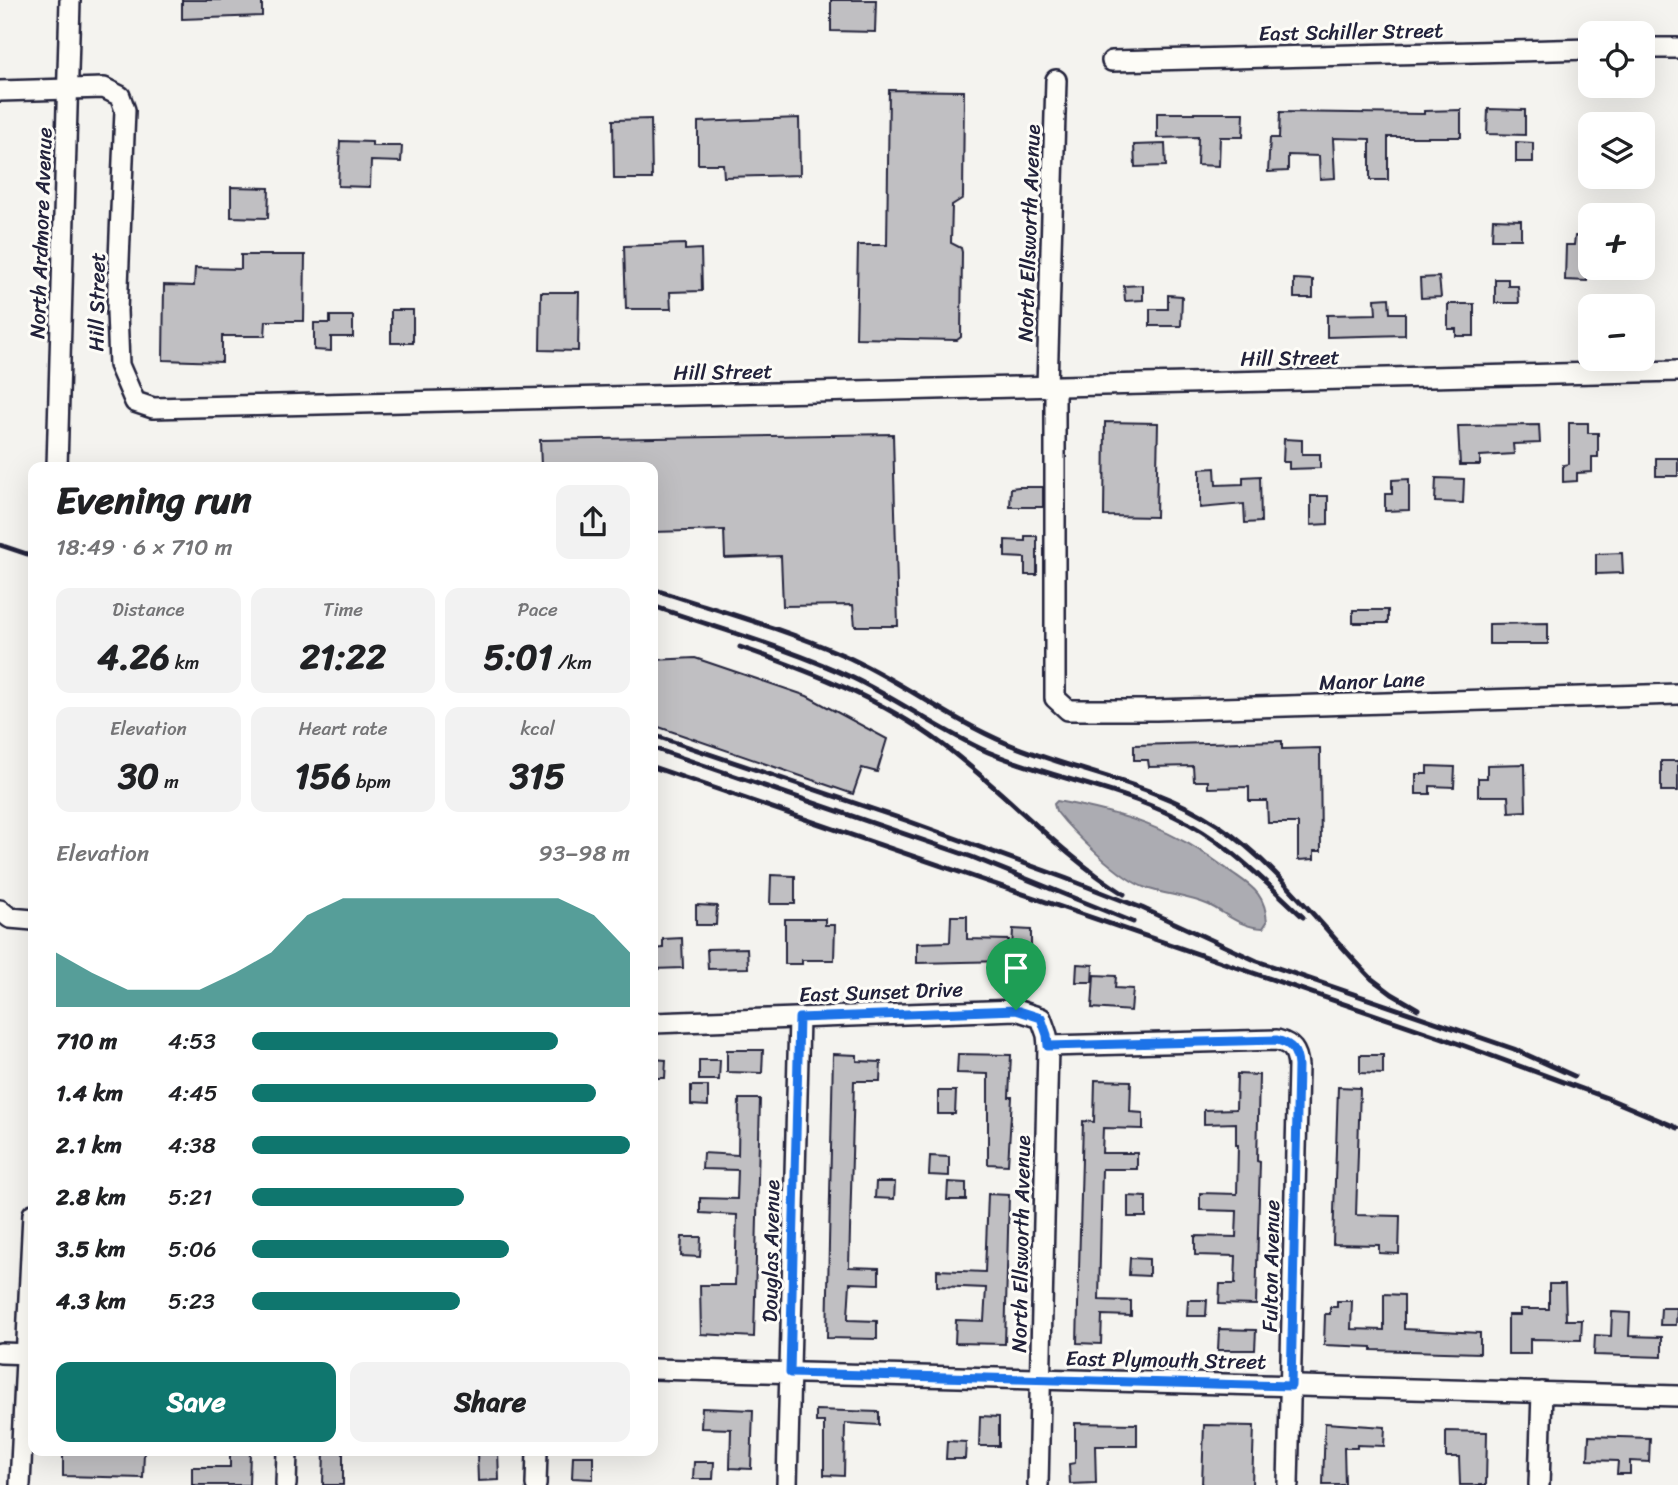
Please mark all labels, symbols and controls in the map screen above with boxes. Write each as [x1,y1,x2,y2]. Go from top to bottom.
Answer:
street label: East Schiller Street [1258,11,1444,53]
map controls [1578,21,1655,371]
button: locate [1578,21,1655,98]
button: layers [1578,112,1655,189]
street label: North Ellsworth Avenue [1006,124,1052,342]
street label: North Ardmore Avenue [18,126,64,339]
button: + [1578,203,1655,280]
street label: Hill Street [77,252,117,352]
button: − [1578,294,1655,371]
street label: Hill Street [1240,338,1340,378]
street label: Hill Street [673,352,773,392]
text: Evening run [56,467,252,534]
button: share [556,485,630,559]
text: 18:49 · 6 × 710 m [56,527,232,568]
text: Distance [112,593,184,626]
text: Time [323,593,363,626]
text: Pace [518,593,558,626]
text: 4.26 [97,626,170,688]
text: 21:22 [300,626,386,688]
text: 5:01 [484,626,553,688]
text: km [170,646,199,679]
text: /km [553,646,592,679]
street label: Manor Lane [1318,660,1426,702]
text: Elevation [110,712,187,745]
text: Heart rate [298,712,388,745]
text: kcal [520,712,555,745]
text: 30 [118,745,159,807]
text: 156 [295,745,351,807]
text: 315 [510,745,565,807]
text: m [159,765,179,798]
text: bpm [351,765,391,798]
text: Elevation [56,833,149,874]
text: 93–98 m [539,833,630,874]
pin [986,938,1046,1010]
icon: arrive [997,949,1035,987]
street label: East Sunset Drive [798,970,964,1014]
text: 710 m [56,1021,117,1062]
text: 4:53 [168,1021,216,1062]
text: 1.4 km [56,1073,123,1114]
text: 4:45 [168,1073,218,1114]
text: 2.1 km [56,1125,122,1166]
text: 4:38 [168,1125,216,1166]
street label: North Ellsworth Avenue [1000,1135,1042,1353]
text: 2.8 km [56,1177,126,1218]
text: 5:21 [168,1177,212,1218]
street label: Douglas Avenue [751,1179,791,1323]
street label: Fulton Avenue [1251,1199,1291,1333]
text: 3.5 km [56,1229,125,1270]
text: 5:06 [168,1229,217,1270]
text: 4.3 km [56,1281,126,1322]
text: 5:23 [168,1281,215,1322]
street label: East Plymouth Street [1065,1339,1267,1381]
button: Save [56,1362,336,1442]
button: Share [350,1362,630,1442]

